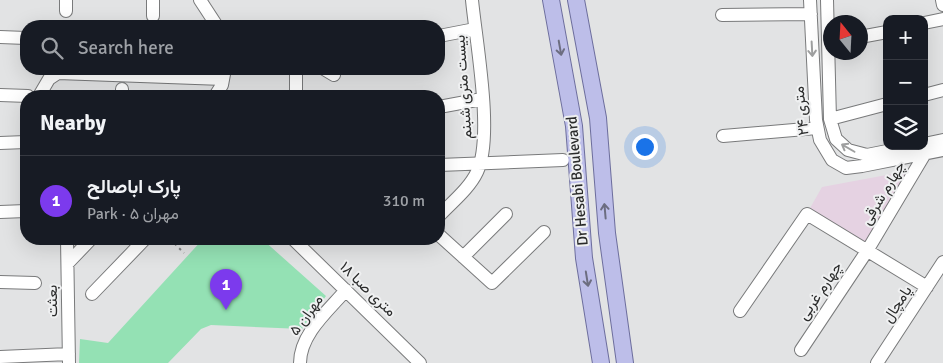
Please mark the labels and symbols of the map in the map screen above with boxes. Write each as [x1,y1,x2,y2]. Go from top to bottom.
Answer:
north arrow [823,15,868,60]
street label: بیست متری شبنم [450,34,477,140]
one-way arrow [556,40,565,56]
one-way arrow [808,40,817,56]
street label: ۲۴ متری [789,85,814,137]
street label: Dr Hesabi Boulevard [562,115,592,247]
your location [632,134,658,160]
one-way arrow [842,142,856,152]
street label: چهارم شرقی [857,158,910,229]
one-way arrow [601,203,610,219]
street label: متری صبا ۱۸ [335,258,400,321]
street label: چهارم غربی [794,258,847,324]
pin: 1 [210,269,242,310]
one-way arrow [582,270,592,286]
street label: پامچال [878,282,916,326]
street label: بعثت [43,285,61,317]
street label: مهران ۵ [285,291,327,339]

